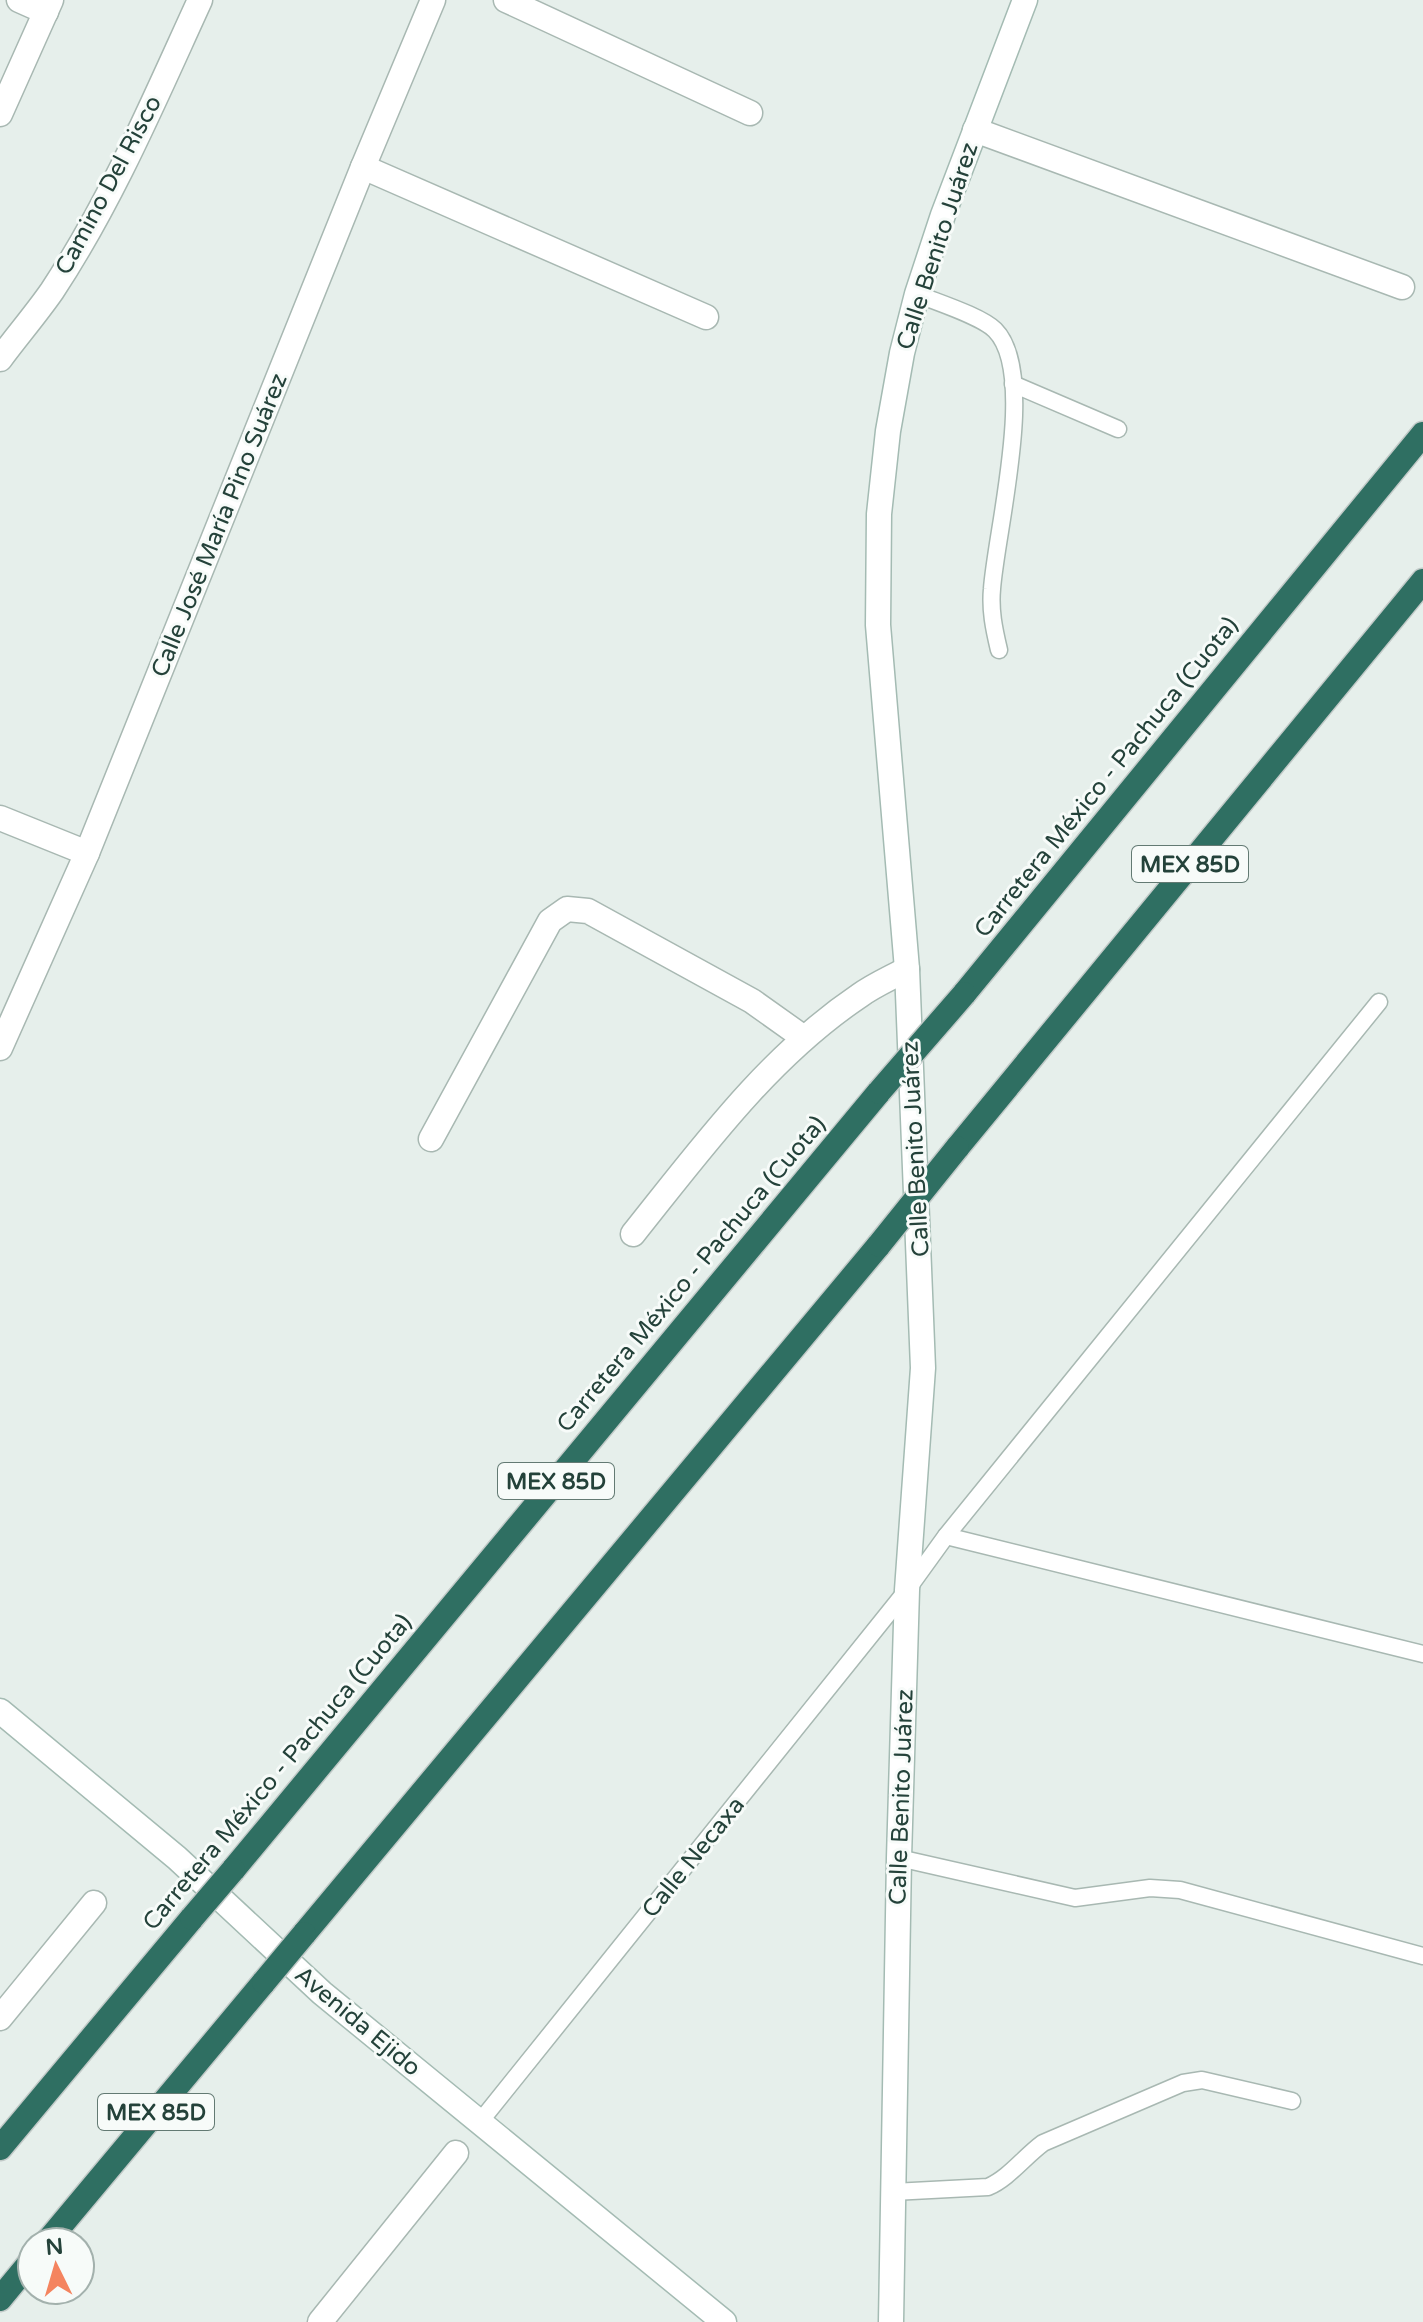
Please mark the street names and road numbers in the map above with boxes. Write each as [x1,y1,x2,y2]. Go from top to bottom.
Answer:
street label: Camino Del Risco [49,91,168,280]
street label: Calle Benito Juárez [890,139,985,353]
street label: Calle José María Pino Suárez [145,369,294,681]
street label: Carretera México - Pachuca (Cuota) [968,611,1245,943]
road number: MEX 85D [1132,846,1248,882]
street label: Calle Benito Juárez [895,1040,936,1258]
street label: Carretera México - Pachuca (Cuota) [551,1110,832,1438]
road number: MEX 85D [498,1463,614,1499]
street label: Carretera México - Pachuca (Cuota) [137,1608,418,1936]
street label: Calle Benito Juárez [883,1689,920,1906]
street label: Calle Necaxa [636,1791,751,1924]
street label: Avenida Ejido [289,1960,427,2083]
road number: MEX 85D [98,2094,214,2130]

